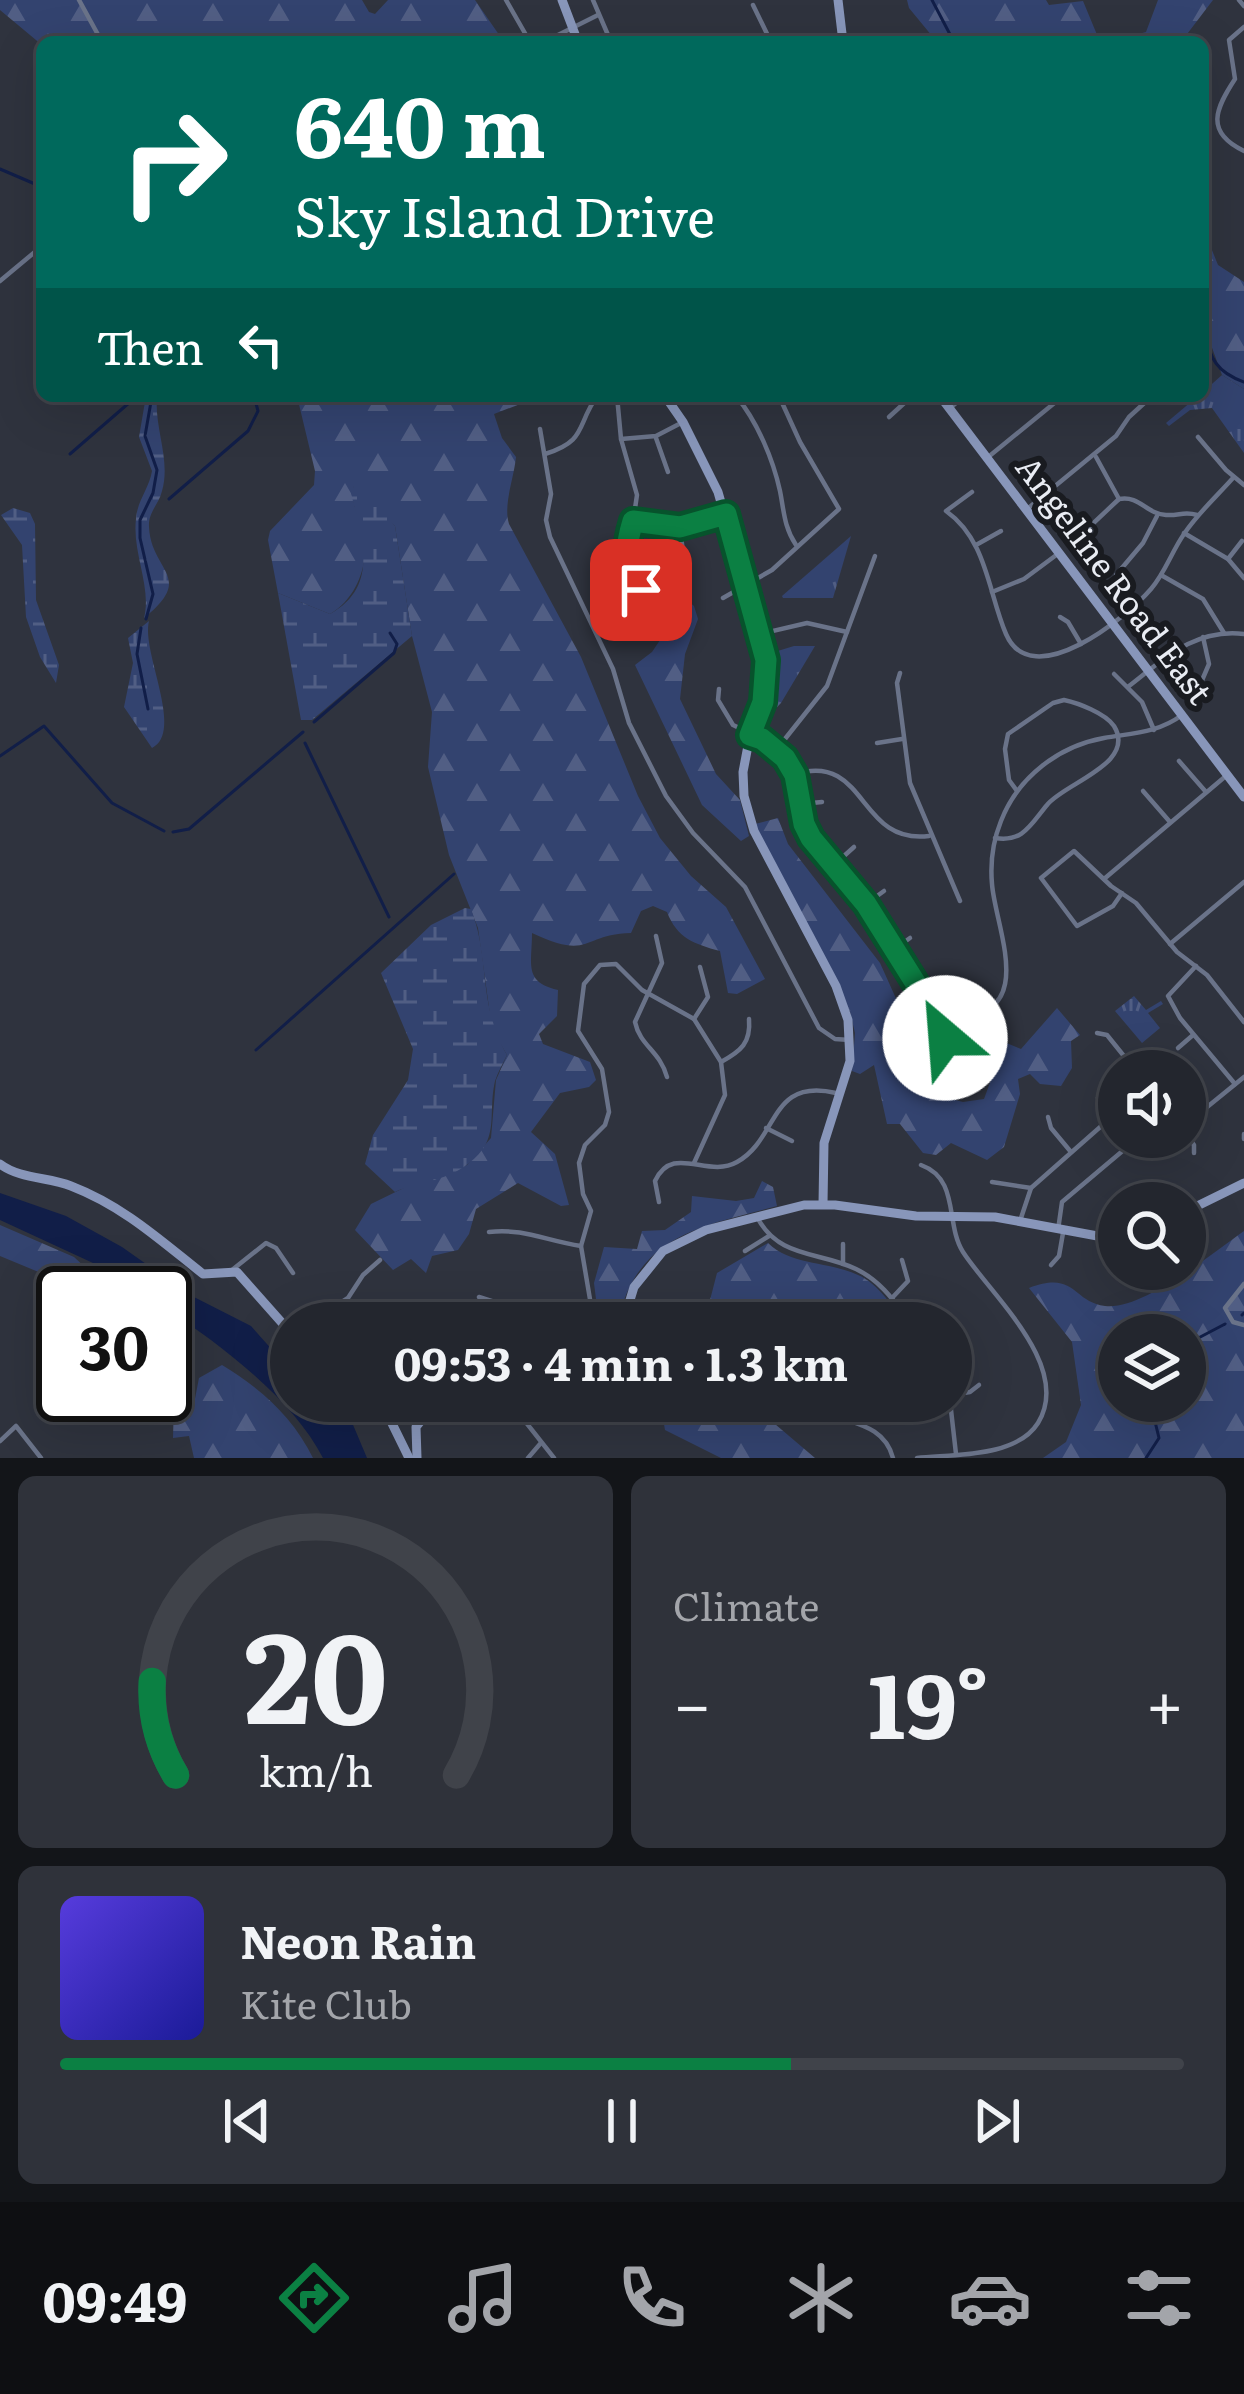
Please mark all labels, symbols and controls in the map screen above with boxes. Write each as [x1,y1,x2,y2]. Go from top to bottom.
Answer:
text: 640 m [294,59,546,184]
icon: right [96,84,252,240]
text: Sky Island Drive [294,173,715,254]
text: Then [96,312,204,379]
icon: left [228,312,294,378]
street label: Angeline Road East [1006,444,1226,714]
pin [590,539,692,641]
icon: arrive [608,557,674,623]
position arrow [882,975,1008,1101]
map controls [1098,1050,1206,1422]
button: sound [1098,1050,1206,1158]
button: search [1098,1182,1206,1290]
speed limit sign: 30 [36,1266,192,1422]
button: layers [1098,1314,1206,1422]
text: 09:53 · 4 min · 1.3 km [394,1328,848,1395]
text: Climate [673,1575,819,1633]
text: 20 [244,1577,387,1762]
text: 19° [868,1633,989,1767]
text: − [673,1651,711,1749]
text: + [1146,1651,1184,1749]
text: km/h [258,1737,373,1800]
text: Neon Rain [240,1906,476,1973]
text: Kite Club [240,1973,412,2031]
icon: previous [214,2088,280,2154]
icon: pause [589,2088,655,2154]
icon: next [964,2088,1030,2154]
icon: directions [272,2256,356,2340]
icon: music [441,2256,525,2340]
icon: phone [610,2256,694,2340]
icon: climate [779,2256,863,2340]
icon: car [948,2256,1032,2340]
icon: filters [1117,2256,1201,2340]
text: 09:49 [43,2258,187,2339]

